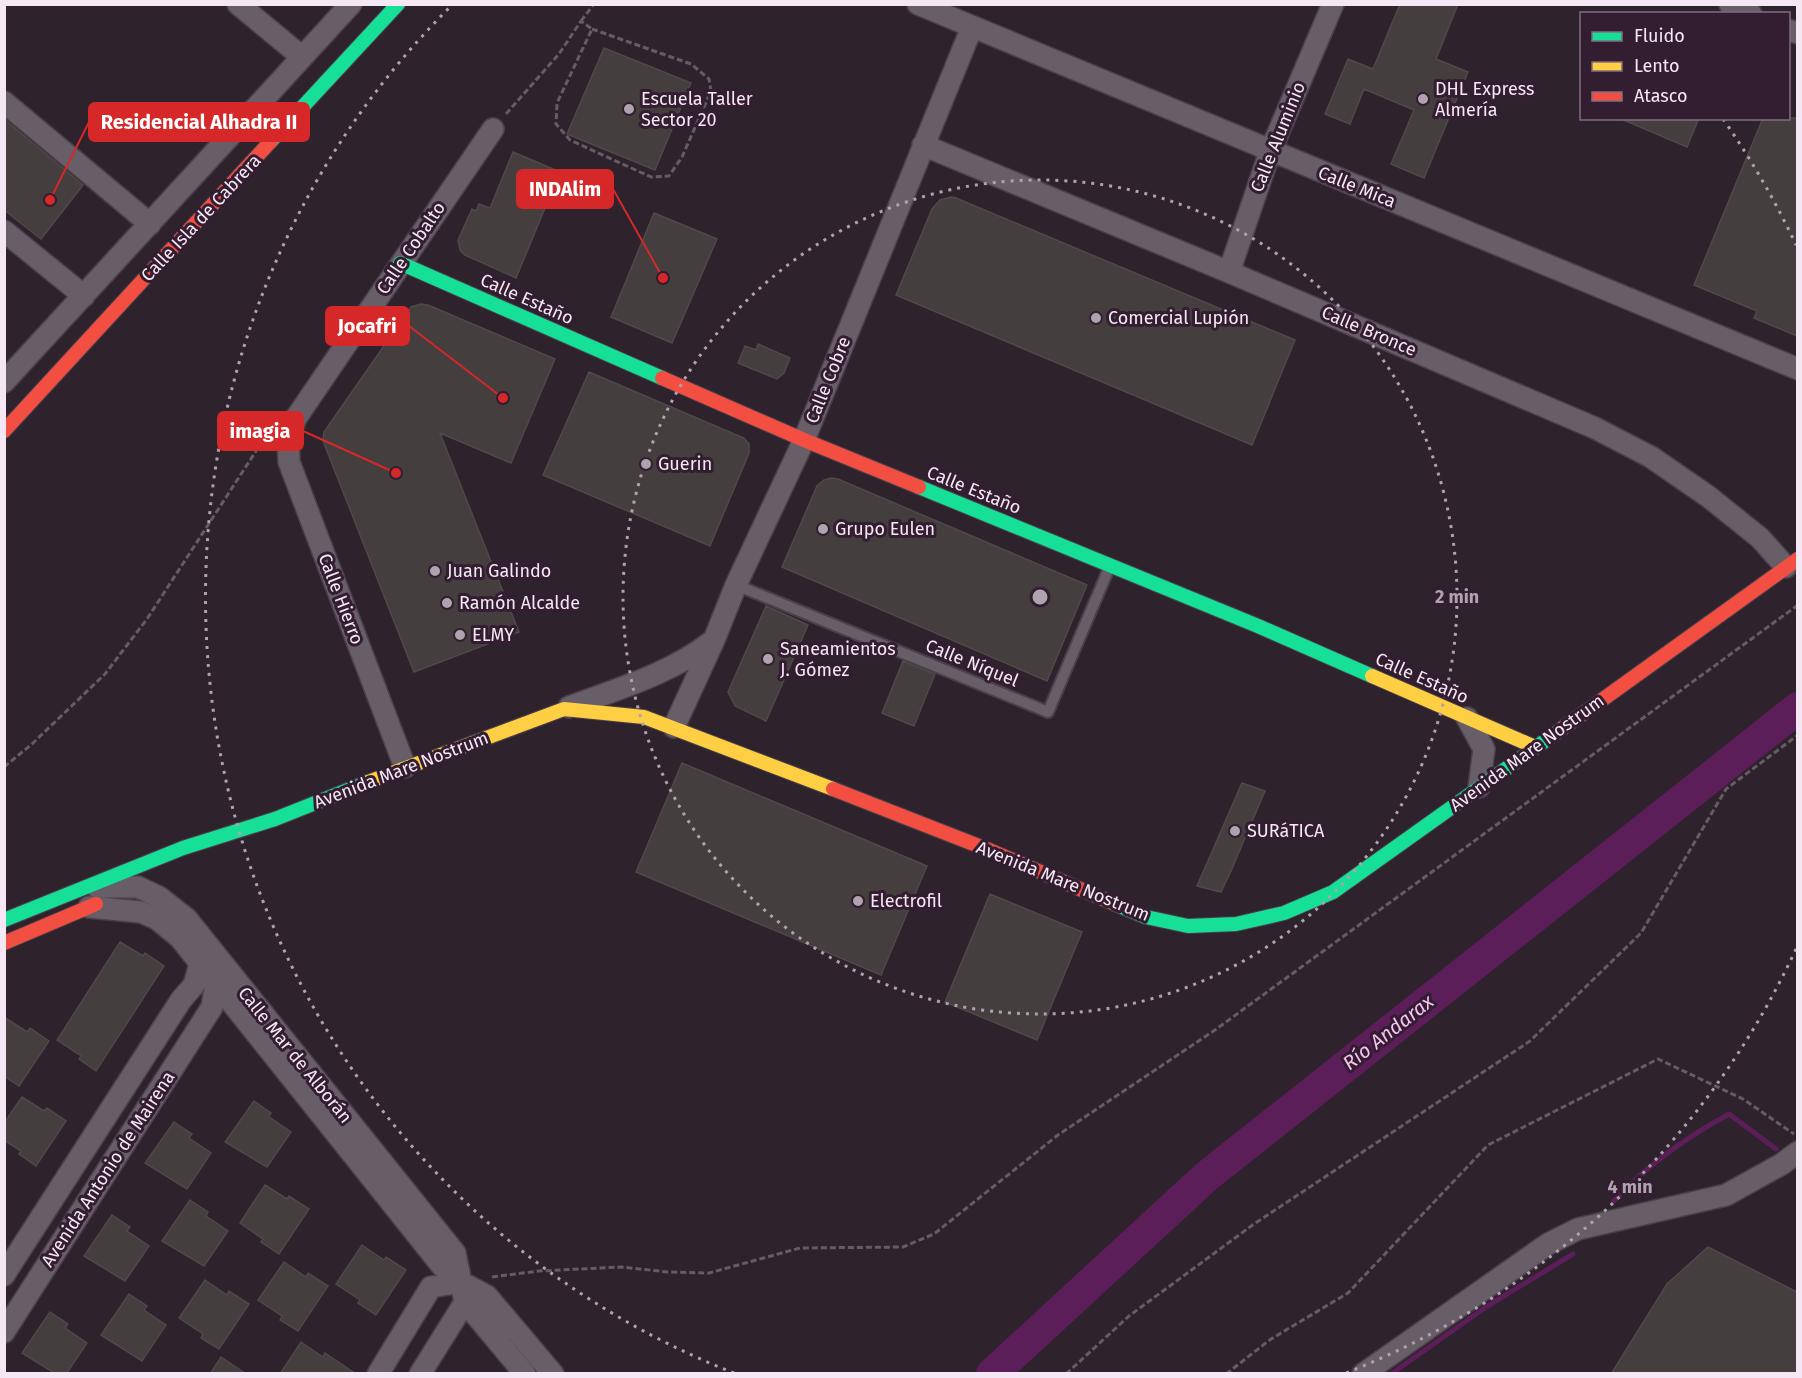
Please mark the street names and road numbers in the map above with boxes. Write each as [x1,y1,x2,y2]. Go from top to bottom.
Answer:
street label: Calle Aluminio [1246,79,1310,195]
street label: Calle Isla de Cabrera [136,150,266,286]
street label: Calle Mica [1315,161,1399,213]
street label: Calle Cobalto [372,198,450,298]
street label: Calle Estaño [477,269,577,329]
street label: Calle Bronce [1318,301,1420,361]
street label: Calle Cobre [801,333,855,427]
street label: Calle Estaño [924,461,1024,519]
street label: Calle Hierro [314,550,368,648]
street label: Calle Níquel [922,634,1022,692]
street label: Calle Estaño [1372,648,1472,708]
street label: Avenida Mare Nostrum [1446,690,1608,816]
street label: Avenida Mare Nostrum [311,727,491,813]
street label: Avenida Mare Nostrum [973,836,1153,926]
street label: Calle Mar de Alborán [233,982,357,1128]
street label: Avenida Antonio de Mairena [36,1067,180,1271]

